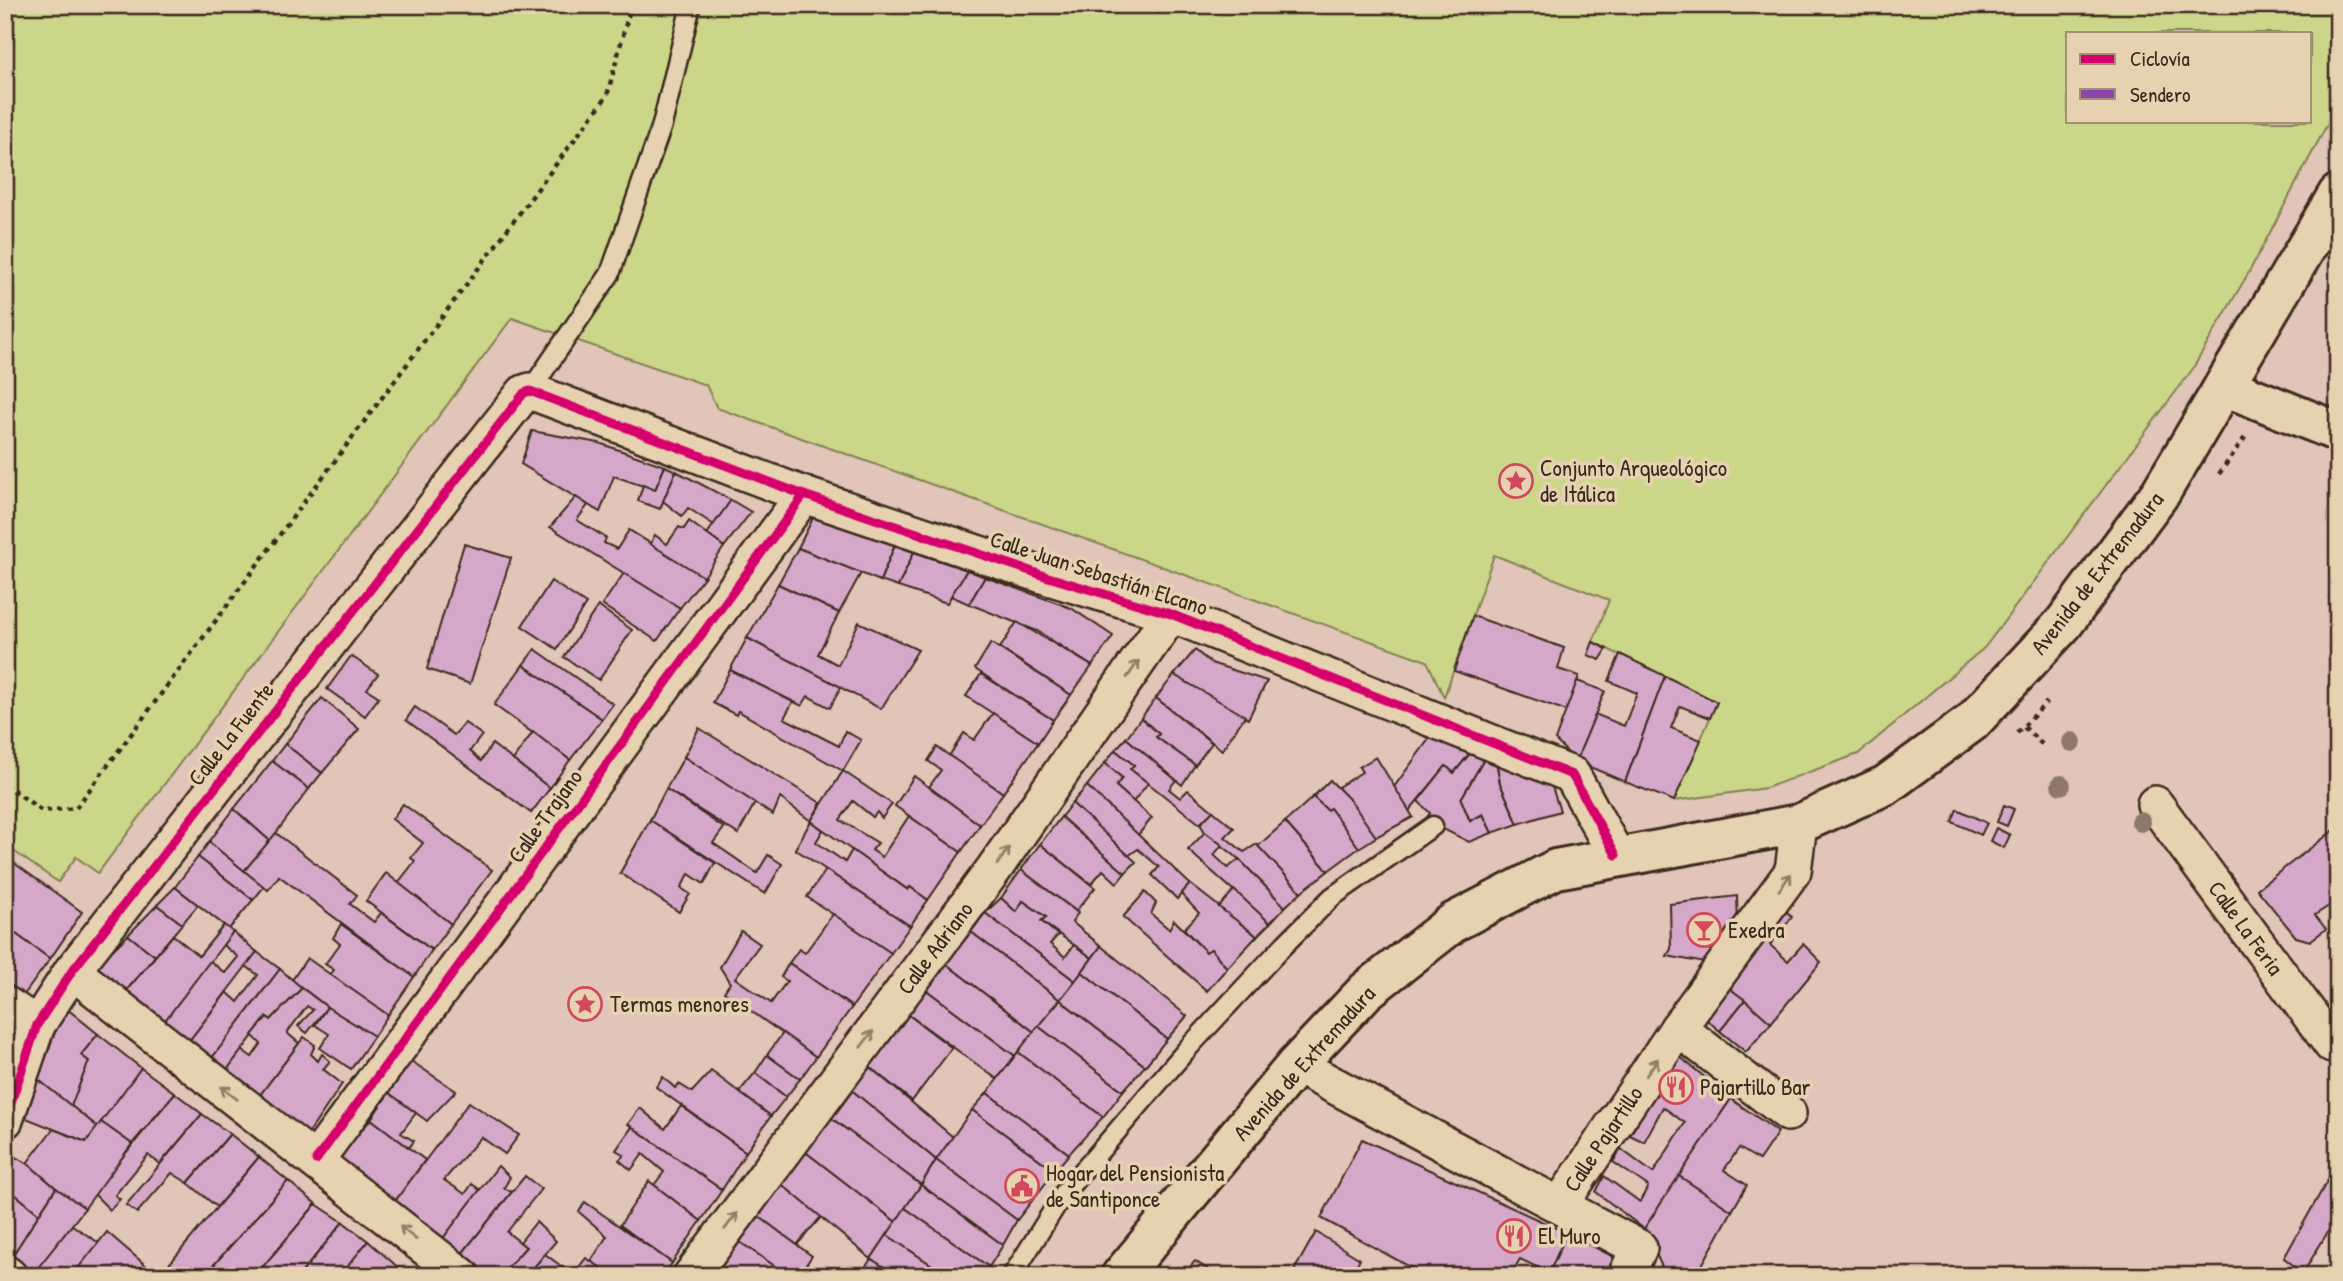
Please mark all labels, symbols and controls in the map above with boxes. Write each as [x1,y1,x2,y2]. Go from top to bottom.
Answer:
legend [2066,32,2312,122]
text: Ciclovía [2130,44,2190,73]
text: Sendero [2130,80,2191,109]
place label: Conjunto Arqueológico de Itálica [1540,452,1727,509]
place icon: Conjunto Arqueológico de Itálica [1497,462,1535,500]
street label: Avenida de Extremadura [2023,485,2170,661]
street label: Calle Juan Sebastián Elcano [986,523,1212,622]
one-way arrow [1126,660,1140,679]
street label: Calle La Fuente [180,676,281,792]
street label: Calle Trajano [500,763,589,869]
one-way arrow [996,847,1010,866]
one-way arrow [1778,874,1793,892]
street label: Calle La Feria [2202,874,2291,981]
street label: Calle Adriano [889,895,980,1000]
bar icon: Exedra [1685,911,1723,949]
place label: Exedra [1728,914,1784,945]
street label: Avenida de Extremadura [1226,978,1382,1147]
place icon: Termas menores [566,985,604,1023]
place label: Termas menores [610,988,749,1019]
one-way arrow [860,1030,875,1049]
one-way arrow [1645,1058,1659,1077]
restaurant icon: Pajartillo Bar [1657,1068,1695,1106]
place label: Pajartillo Bar [1700,1071,1811,1102]
street label: Calle Pajartillo [1556,1080,1649,1198]
one-way arrow [221,1085,239,1100]
place label: Hogar del Pensionista de Santiponce [1046,1157,1224,1214]
public building icon: Hogar del Pensionista de Santiponce [1003,1167,1041,1205]
one-way arrow [724,1212,739,1231]
restaurant icon: El Muro [1495,1217,1533,1255]
place label: El Muro [1538,1220,1601,1251]
one-way arrow [400,1225,418,1241]

